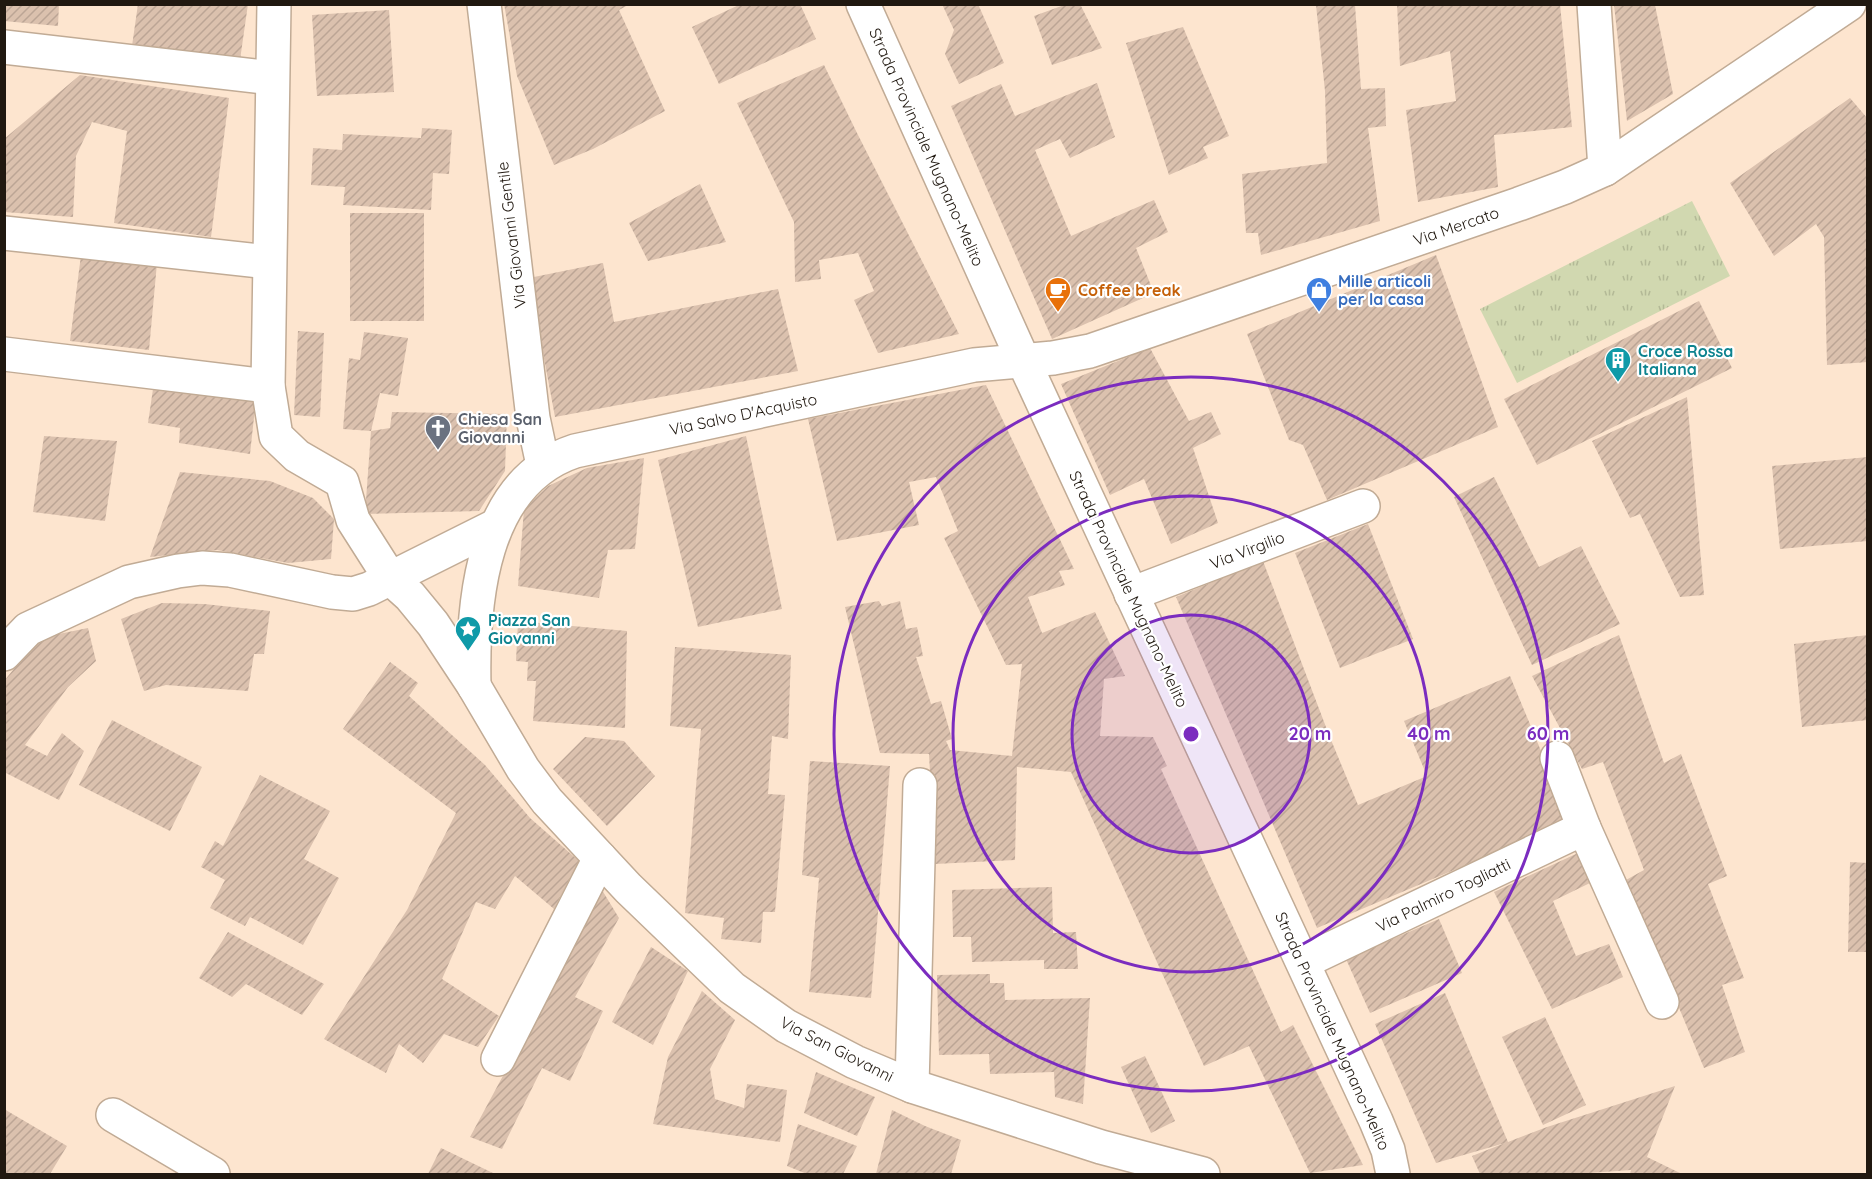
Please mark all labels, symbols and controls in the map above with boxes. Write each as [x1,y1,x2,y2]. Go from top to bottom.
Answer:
street label: Strada Provinciale Mugnano-Melito [865,25,989,269]
street label: Via Giovanni Gentile [492,161,530,309]
street label: Via Mercato [1411,202,1501,250]
place label: Mille articoli per la casa [1338,271,1431,309]
cafe icon: Coffee break [1043,275,1073,313]
shop icon: Mille articoli per la casa [1304,275,1334,313]
place label: Coffee break [1078,280,1181,300]
place label: Croce Rossa Italiana [1638,341,1733,379]
building icon: Croce Rossa Italiana [1603,345,1633,383]
street label: Via Salvo D'Acquisto [667,389,819,439]
place label: Chiesa San Giovanni [458,409,542,447]
church icon: Chiesa San Giovanni [423,413,453,451]
street label: Strada Provinciale Mugnano-Melito [1065,467,1193,711]
street label: Via Virgilio [1207,527,1287,573]
place label: Piazza San Giovanni [488,610,571,648]
place icon: Piazza San Giovanni [453,614,483,652]
text: 20 m [1289,722,1331,745]
text: 40 m [1407,722,1451,745]
text: 60 m [1527,722,1569,745]
centre of rings [1181,724,1201,744]
street label: Via Palmiro Togliatti [1372,854,1514,936]
street label: Strada Provinciale Mugnano-Melito [1271,909,1395,1153]
street label: Via San Giovanni [777,1012,897,1086]

